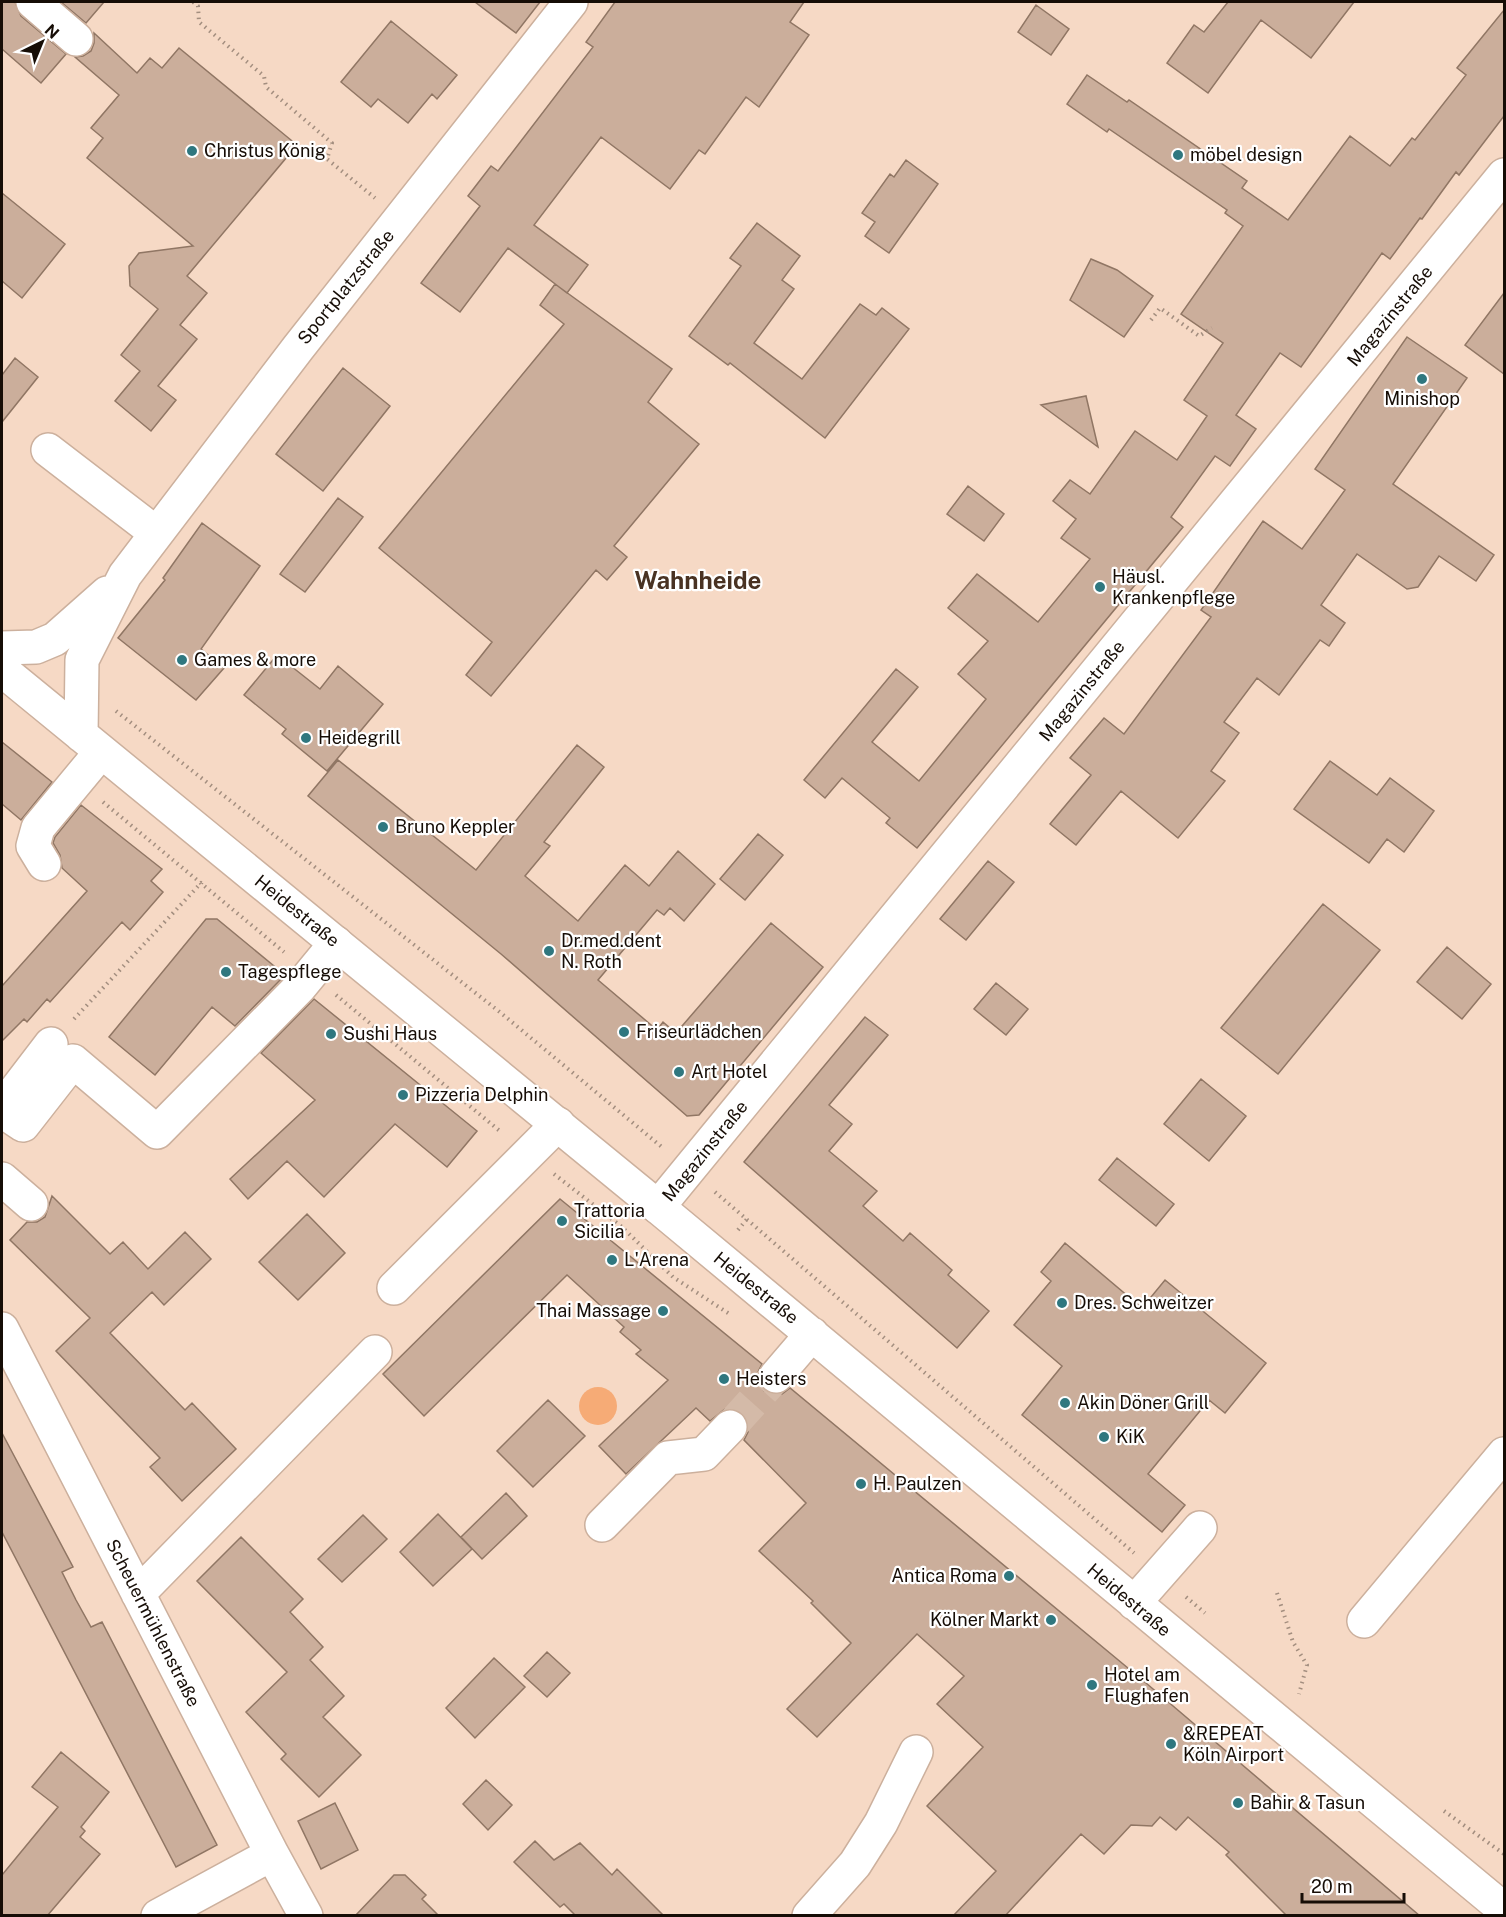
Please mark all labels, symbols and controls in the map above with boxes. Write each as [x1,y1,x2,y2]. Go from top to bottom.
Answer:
north arrow [12,12,72,72]
text: N [41,20,63,43]
place label: Christus König [204,140,326,161]
marker: Christus König [185,144,199,158]
place label: möbel design [1190,144,1302,165]
marker: möbel design [1171,148,1185,162]
street label: Sportplatzstraße [293,225,398,348]
street label: Magazinstraße [1343,261,1437,370]
marker: Minishop [1415,372,1429,386]
place label: Minishop [1384,388,1460,409]
district label: Wahnheide [635,566,761,594]
place label: Häusl. Krankenpflege [1112,566,1235,608]
marker: Häusl. Krankenpflege [1093,580,1107,594]
street label: Magazinstraße [1035,636,1129,745]
place label: Games & more [194,649,316,670]
marker: Games & more [175,653,189,667]
place label: Heidegrill [318,727,401,748]
marker: Heidegrill [299,731,313,745]
place label: Bruno Keppler [395,816,515,837]
marker: Bruno Keppler [376,820,390,834]
street label: Heidestraße [251,870,344,951]
place label: Dr.med.dent N. Roth [561,930,662,972]
marker: Dr.med.dent N. Roth [542,944,556,958]
place label: Tagespflege [238,961,341,982]
marker: Tagespflege [219,965,233,979]
place label: Friseurlädchen [636,1021,762,1042]
place label: Sushi Haus [343,1023,437,1044]
marker: Friseurlädchen [617,1025,631,1039]
marker: Sushi Haus [324,1027,338,1041]
place label: Art Hotel [691,1061,768,1082]
marker: Art Hotel [672,1065,686,1079]
place label: Pizzeria Delphin [415,1084,548,1105]
marker: Pizzeria Delphin [396,1088,410,1102]
street label: Magazinstraße [658,1096,752,1205]
place label: Trattoria Sicilia [574,1200,645,1242]
marker: Trattoria Sicilia [555,1214,569,1228]
street label: Heidestraße [710,1247,803,1328]
place label: L'Arena [624,1249,689,1270]
marker: L'Arena [605,1253,619,1267]
place label: Dres. Schweitzer [1074,1292,1214,1313]
marker: Dres. Schweitzer [1055,1296,1069,1310]
place label: Thai Massage [536,1300,651,1321]
marker: Thai Massage [656,1304,670,1318]
place label: Heisters [736,1368,806,1389]
marker: Heisters [717,1372,731,1386]
place label: Akin Döner Grill [1077,1392,1209,1413]
marker: Akin Döner Grill [1058,1396,1072,1410]
place label: KiK [1116,1426,1145,1447]
marker: KiK [1097,1430,1111,1444]
place label: H. Paulzen [873,1473,962,1494]
marker: H. Paulzen [854,1477,868,1491]
street label: Scheuermühlenstraße [102,1535,205,1710]
street label: Heidestraße [1083,1559,1175,1641]
place label: Antica Roma [891,1565,997,1586]
marker: Antica Roma [1002,1569,1016,1583]
place label: Kölner Markt [930,1609,1039,1630]
marker: Kölner Markt [1044,1613,1058,1627]
place label: Hotel am Flughafen [1104,1664,1189,1706]
marker: Hotel am Flughafen [1085,1678,1099,1692]
place label: &REPEAT Köln Airport [1183,1723,1284,1765]
marker: &REPEAT Köln Airport [1164,1737,1178,1751]
place label: Bahir & Tasun [1250,1792,1365,1813]
marker: Bahir & Tasun [1231,1796,1245,1810]
scale bar [1302,1866,1404,1904]
text: 20 m [1311,1876,1353,1897]

